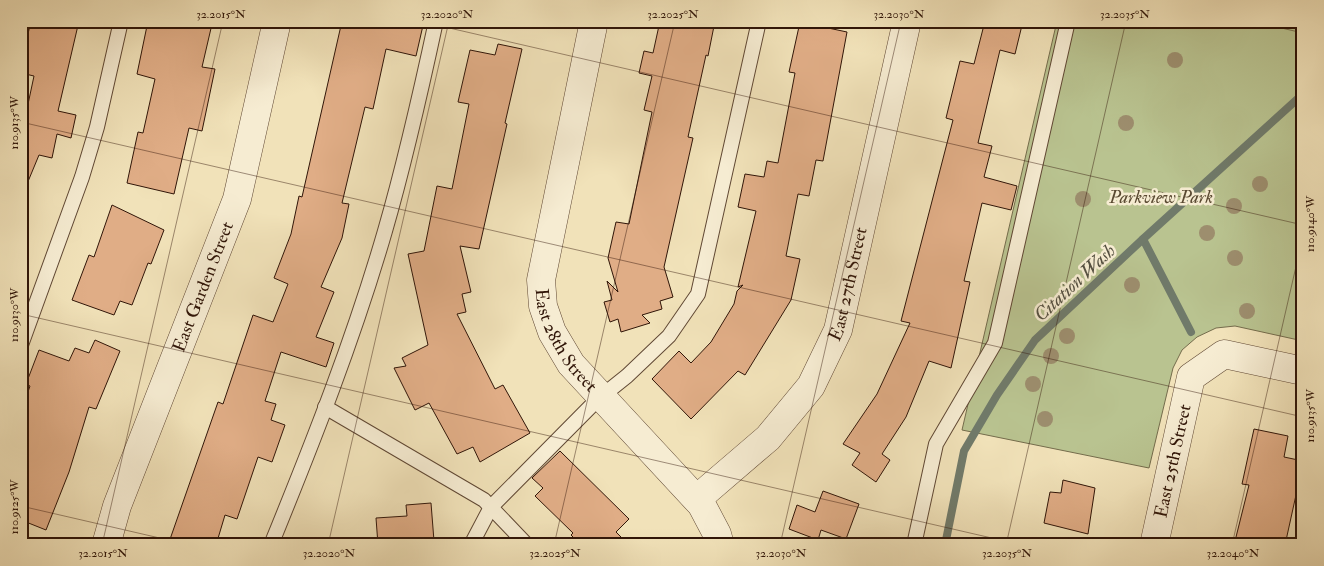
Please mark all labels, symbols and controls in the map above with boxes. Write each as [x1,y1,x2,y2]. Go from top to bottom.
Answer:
text: 32.2015°N [196,7,246,22]
text: 32.2020°N [421,7,473,22]
text: 32.2025°N [647,7,699,22]
text: 32.2030°N [874,7,925,22]
text: 32.2035°N [1100,7,1150,22]
text: 110.9135°W [7,95,22,150]
park label: Parkview Park [1108,186,1213,209]
text: 110.9140°W [1303,195,1318,252]
street label: East Garden Street [167,218,239,355]
street label: East 27th Street [823,225,873,345]
water label: Citation Wash [1029,239,1120,327]
text: 110.9130°W [7,287,22,342]
street label: East 28th Street [530,288,602,397]
text: 110.9135°W [1303,388,1318,443]
street label: East 25th Street [1149,402,1197,520]
text: 110.9125°W [7,479,22,535]
text: 32.2015°N [78,546,128,561]
text: 32.2020°N [303,546,355,561]
text: 32.2025°N [529,546,581,561]
text: 32.2030°N [756,546,807,561]
text: 32.2035°N [982,546,1032,561]
text: 32.2040°N [1207,546,1260,561]

